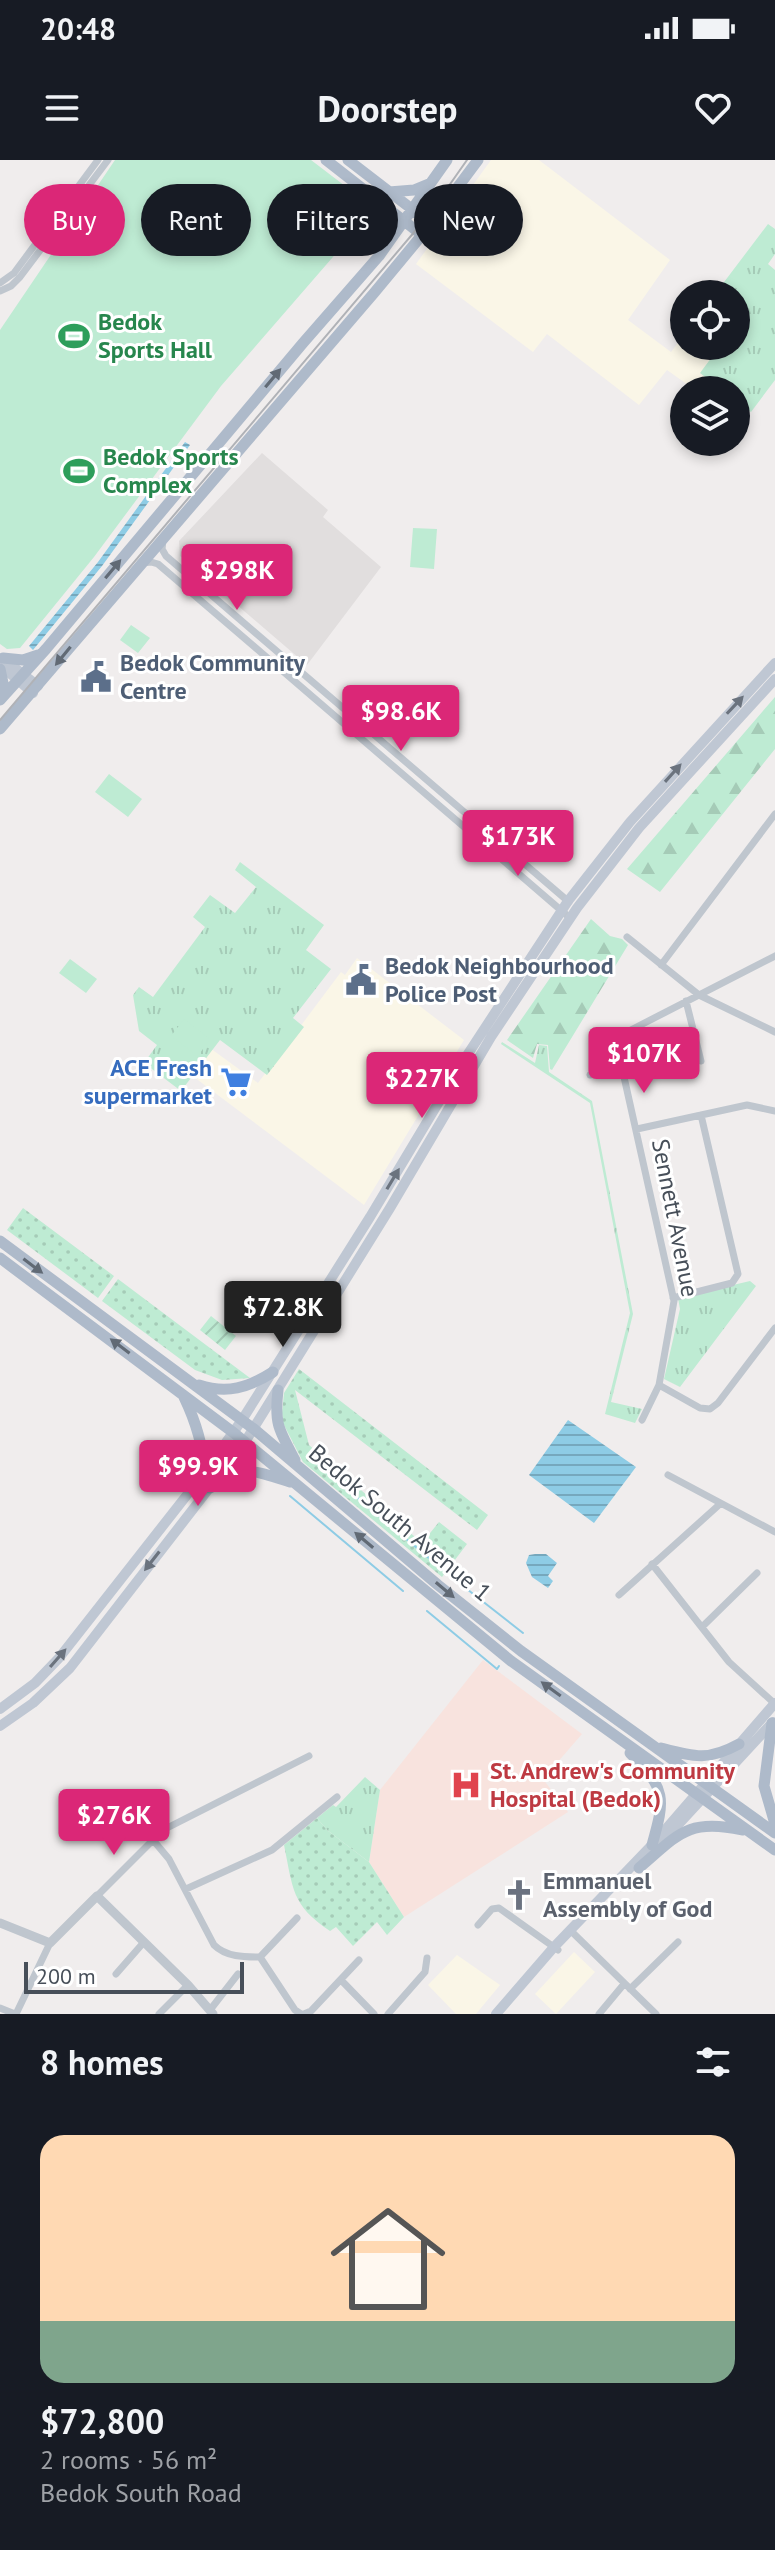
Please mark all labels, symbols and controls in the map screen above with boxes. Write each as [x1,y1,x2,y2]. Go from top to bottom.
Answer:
text: 20:48 [40,9,116,48]
text: Doorstep [318,85,457,132]
icon: menu [40,86,84,130]
icon: heart [691,86,735,130]
chip: Buy [24,184,125,256]
chip: Rent [141,184,251,256]
chip: Filters [267,184,398,256]
chip: New [414,184,523,256]
map controls [670,280,750,456]
button: locate [670,280,750,360]
place label: Bedok Sports Hall [98,306,213,365]
sports icon: Bedok Sports Hall [57,319,91,353]
one-way arrow [264,369,281,389]
button: layers [670,376,750,456]
place label: Bedok Sports Complex [103,441,239,500]
sports icon: Bedok Sports Complex [62,454,96,488]
pin: $298K [181,544,293,612]
text: $298K [199,553,275,586]
one-way arrow [104,560,121,580]
one-way arrow [55,646,72,666]
place label: Bedok Community Centre [120,647,305,706]
public building icon: Bedok Community Centre [79,660,113,694]
pin: $98.6K [336,685,466,753]
text: $98.6K [360,694,442,727]
one-way arrow [726,696,744,715]
one-way arrow [664,764,682,783]
pin: $173K [462,810,574,878]
text: $173K [480,819,556,852]
place label: Bedok Neighbourhood Police Post [385,950,614,1009]
public building icon: Bedok Neighbourhood Police Post [344,963,378,997]
pin: $107K [588,1027,700,1095]
text: $107K [606,1036,682,1069]
place label: ACE Fresh supermarket [84,1052,213,1111]
pin: $227K [366,1052,478,1120]
text: $227K [384,1061,460,1094]
supermarket icon: ACE Fresh supermarket [219,1065,253,1099]
street label: Sennett Avenue [645,1136,706,1300]
one-way arrow [385,1168,399,1190]
one-way arrow [23,1257,44,1273]
pin: $72.8K [218,1281,348,1349]
text: $72.8K [242,1290,324,1323]
one-way arrow [110,1338,130,1354]
street label: Bedok South Avenue 1 [303,1437,498,1608]
pin: $99.9K [133,1440,263,1508]
text: $99.9K [157,1449,239,1482]
one-way arrow [354,1532,374,1549]
one-way arrow [145,1551,161,1571]
one-way arrow [434,1581,454,1598]
one-way arrow [49,1648,66,1668]
one-way arrow [540,1682,561,1698]
place label: St. Andrew's Community Hospital (Bedok) [490,1755,735,1814]
hospital icon: St. Andrew's Community Hospital (Bedok) [449,1768,483,1802]
pin: $276K [58,1789,170,1857]
text: $276K [76,1798,152,1831]
place label: Emmanuel Assembly of God [543,1865,712,1924]
church icon: Emmanuel Assembly of God [502,1878,536,1912]
scale bar [24,1958,244,1994]
text: 200 m [36,1962,96,1990]
text: 8 homes [40,2040,164,2084]
icon: filters [691,2040,735,2084]
icon: home [316,2187,460,2331]
text: $72,800 [40,2399,164,2443]
text: 2 rooms · 56 m² [40,2443,217,2476]
text: Bedok South Road [40,2476,242,2509]

